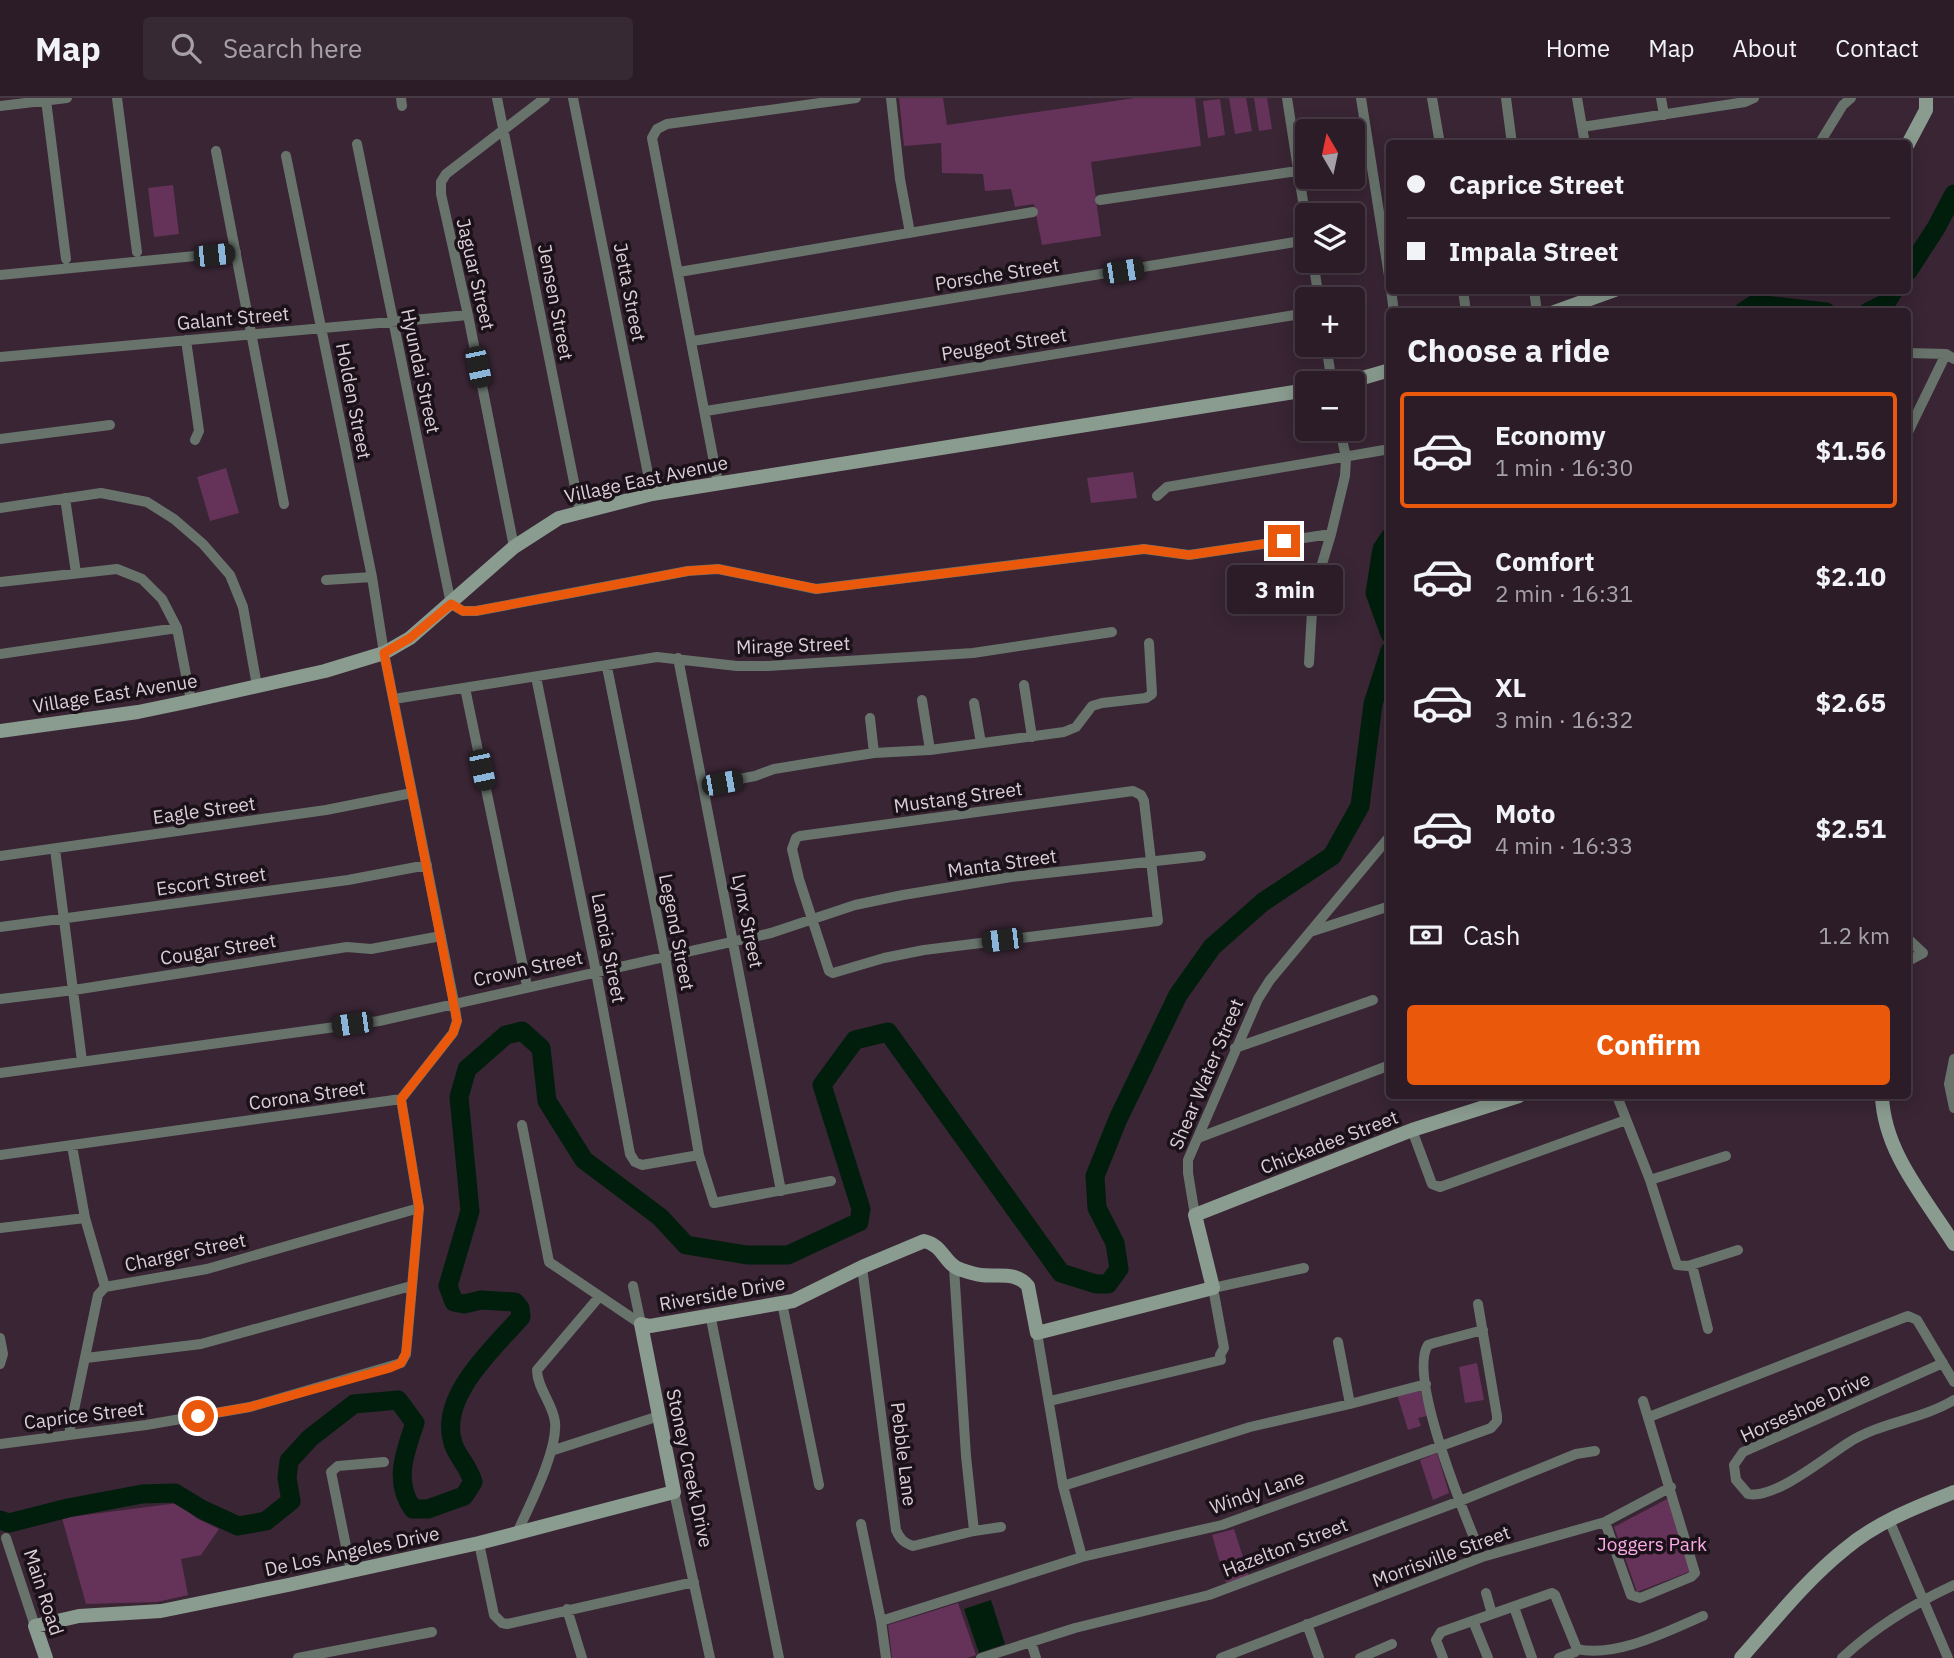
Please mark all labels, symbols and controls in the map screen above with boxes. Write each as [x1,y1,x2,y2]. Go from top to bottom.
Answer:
search box [143,17,633,80]
text: Map [35,27,101,70]
icon: search [167,29,205,67]
text: Search here [223,31,362,65]
text: Home [1546,32,1610,64]
text: Map [1648,32,1694,64]
text: About [1732,32,1797,64]
text: Contact [1835,32,1919,64]
north arrow [1295,119,1365,189]
map controls [1295,119,1365,441]
text: Caprice Street [1449,167,1624,201]
button: layers [1295,203,1365,273]
street label: Jaguar Street [451,216,501,332]
text: Impala Street [1449,234,1619,268]
street label: Jetta Street [609,241,651,343]
car [193,242,236,268]
street label: Jensen Street [533,242,579,362]
street label: Porsche Street [933,252,1061,296]
car [1101,257,1146,285]
button: + [1295,287,1365,357]
street label: Galant Street [176,301,290,335]
street label: Hyundai Street [396,306,446,436]
street label: Peugeot Street [940,322,1068,366]
text: Choose a ride [1407,329,1610,371]
street label: Holden Street [331,341,377,461]
car [464,344,493,390]
button: − [1295,371,1365,441]
text: Economy [1495,418,1606,452]
icon: car [1411,419,1474,482]
text: $1.56 [1816,433,1886,467]
street label: Village East Avenue [562,450,730,508]
text: 1 min · 16:30 [1495,452,1633,482]
route end [1268,525,1300,557]
text: Comfort [1495,544,1594,578]
icon: car [1411,545,1474,608]
text: $2.10 [1816,559,1886,593]
callout: 3 min [1226,565,1342,614]
text: 3 min [1255,574,1315,604]
text: 2 min · 16:31 [1495,578,1633,608]
street label: Mirage Street [736,631,850,659]
street label: Village East Avenue [31,668,199,718]
text: XL [1495,670,1526,704]
icon: car [1411,671,1474,734]
text: $2.65 [1816,685,1886,719]
text: 3 min · 16:32 [1495,704,1633,734]
car [468,747,497,793]
car [700,769,745,797]
street label: Mustang Street [892,776,1024,818]
street label: Eagle Street [151,791,257,829]
text: Moto [1495,796,1555,830]
icon: car [1411,797,1474,860]
text: $2.51 [1816,811,1886,845]
text: 4 min · 16:33 [1495,830,1633,860]
street label: Manta Street [946,843,1058,883]
street label: Escort Street [155,861,267,901]
street label: Legend Street [654,872,700,992]
street label: Lynx Street [727,872,769,970]
street label: Lancia Street [587,891,631,1005]
icon: cash [1407,916,1445,954]
text: Cash [1463,918,1520,952]
text: 1.2 km [1819,920,1890,950]
car [980,927,1025,953]
street label: Cougar Street [158,928,278,970]
street label: Crown Street [471,945,585,991]
street label: Shear Water Street [1163,995,1249,1153]
button: Confirm [1407,1005,1890,1085]
car [330,1011,375,1037]
street label: Corona Street [247,1075,367,1115]
street label: Chickadee Street [1257,1105,1401,1179]
street label: Charger Street [122,1227,248,1277]
street label: Riverside Drive [657,1270,787,1316]
street label: Horseshoe Drive [1736,1366,1874,1448]
street label: Stoney Creek Drive [661,1387,719,1549]
street label: Caprice Street [22,1396,146,1434]
route start [182,1400,214,1432]
street label: Pebble Lane [886,1401,922,1507]
street label: Windy Lane [1207,1465,1307,1519]
street label: Hazelton Street [1219,1512,1351,1582]
street label: Morrisville Street [1369,1520,1513,1592]
street label: De Los Angeles Drive [262,1521,442,1581]
park label: Joggers Park [1597,1532,1707,1556]
street label: Main Road [19,1546,69,1638]

